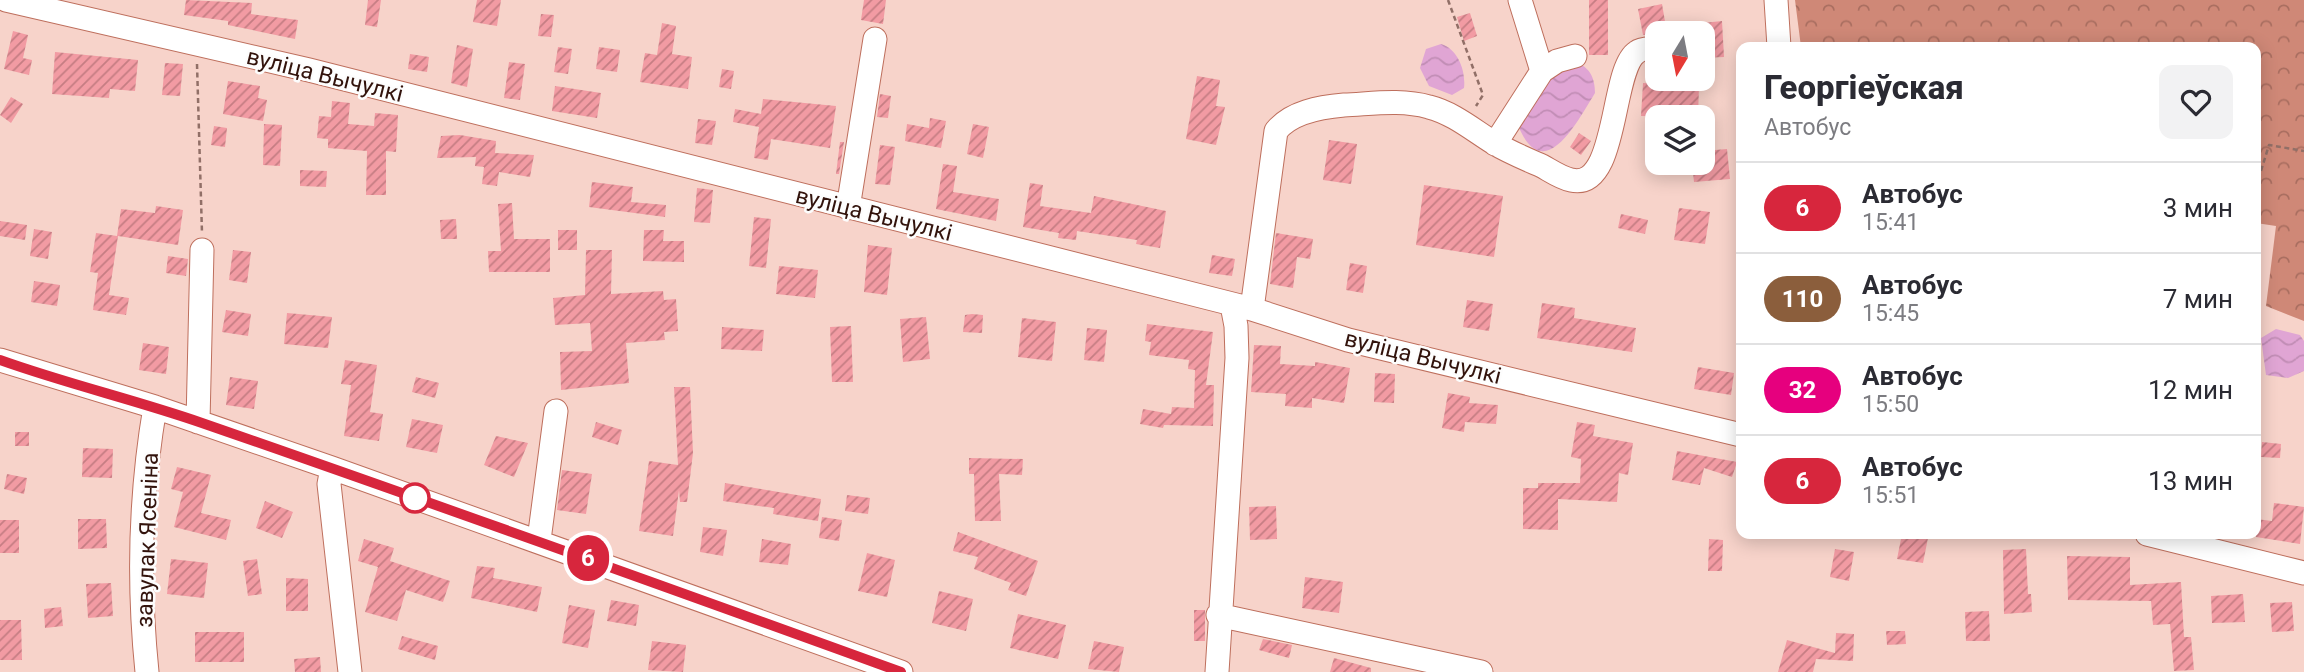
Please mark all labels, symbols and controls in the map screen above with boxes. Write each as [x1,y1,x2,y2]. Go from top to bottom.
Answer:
north arrow [1645,21,1715,91]
map controls [1645,21,1715,175]
street label: вуліца Вычулкі [244,43,406,108]
button: heart [2159,65,2233,139]
text: Георгіеўская [1764,68,1964,107]
button: layers [1645,105,1715,175]
text: Автобус [1764,114,1851,141]
text: Автобус [1862,179,1963,209]
street label: вуліца Вычулкі [793,182,955,247]
text: 3 мин [2163,193,2233,223]
text: 6 [1796,194,1809,222]
text: 15:41 [1862,209,1919,236]
text: Автобус [1862,270,1963,300]
text: 7 мин [2163,284,2233,314]
text: 110 [1782,285,1823,313]
text: 15:45 [1862,300,1919,327]
street label: вуліца Вычулкі [1342,325,1504,390]
text: Автобус [1862,361,1963,391]
text: 12 мин [2148,375,2233,405]
text: 32 [1789,376,1816,404]
text: 15:50 [1862,391,1919,418]
street label: завулак Ясеніна [131,452,164,628]
text: Автобус [1862,452,1963,482]
text: 13 мин [2148,466,2233,496]
text: 6 [1796,467,1809,495]
text: 15:51 [1862,482,1919,509]
unlabelled marker [400,483,430,513]
line badge: 6 [565,535,611,581]
text: 6 [581,544,595,572]

